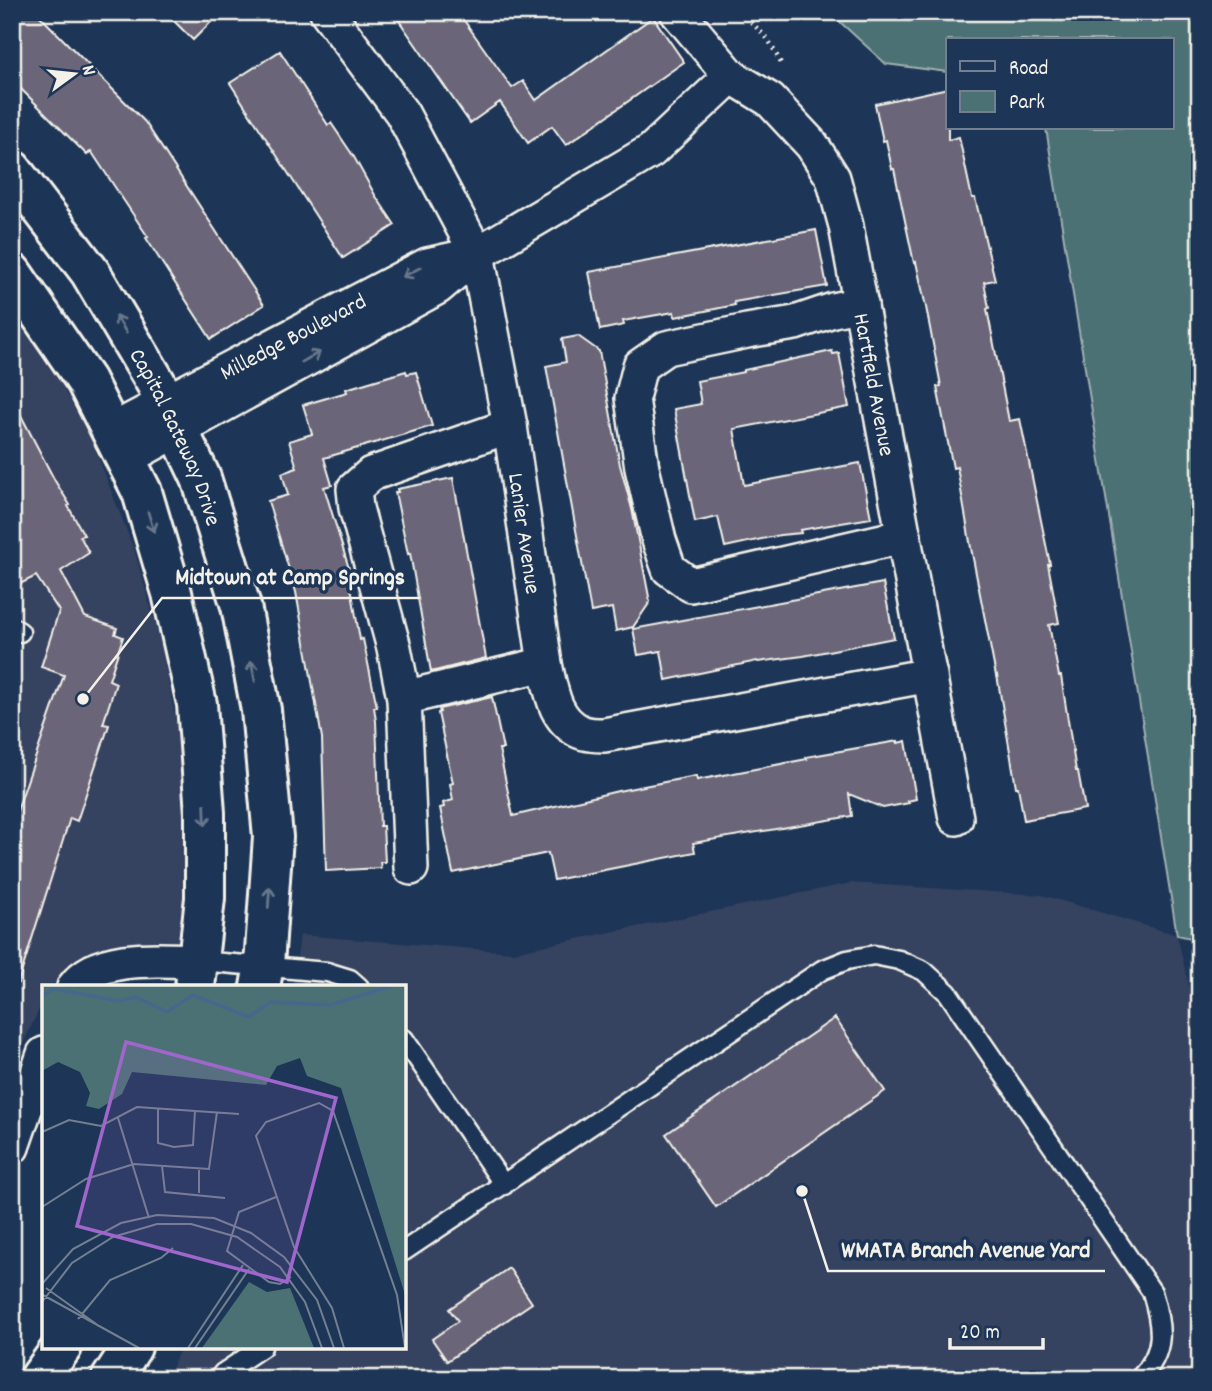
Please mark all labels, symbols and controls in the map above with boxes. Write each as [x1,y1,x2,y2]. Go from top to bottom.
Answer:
north arrow [38,38,108,108]
legend [946,38,1174,130]
text: Road [1009,55,1048,85]
text: N [73,62,101,79]
text: Park [1009,89,1045,119]
one-way arrow [402,266,423,280]
street label: Milledge Boulevard [215,287,373,391]
street label: Hartfield Avenue [843,311,901,459]
one-way arrow [114,314,128,334]
street label: Capital Gateway Drive [119,343,228,530]
one-way arrow [301,350,321,364]
street label: Lanier Avenue [497,471,548,596]
one-way arrow [145,510,158,532]
callout: Midtown at Camp Springs [162,553,419,598]
text: Midtown at Camp Springs [175,562,405,596]
one-way arrow [246,660,260,683]
one-way arrow [198,803,212,826]
one-way arrow [262,886,275,909]
inset map [42,985,406,1349]
callout: WMATA Branch Avenue Yard [828,1226,1105,1271]
text: WMATA Branch Avenue Yard [841,1235,1091,1269]
scale bar [950,1307,1042,1351]
text: 20 m [960,1319,1000,1349]

